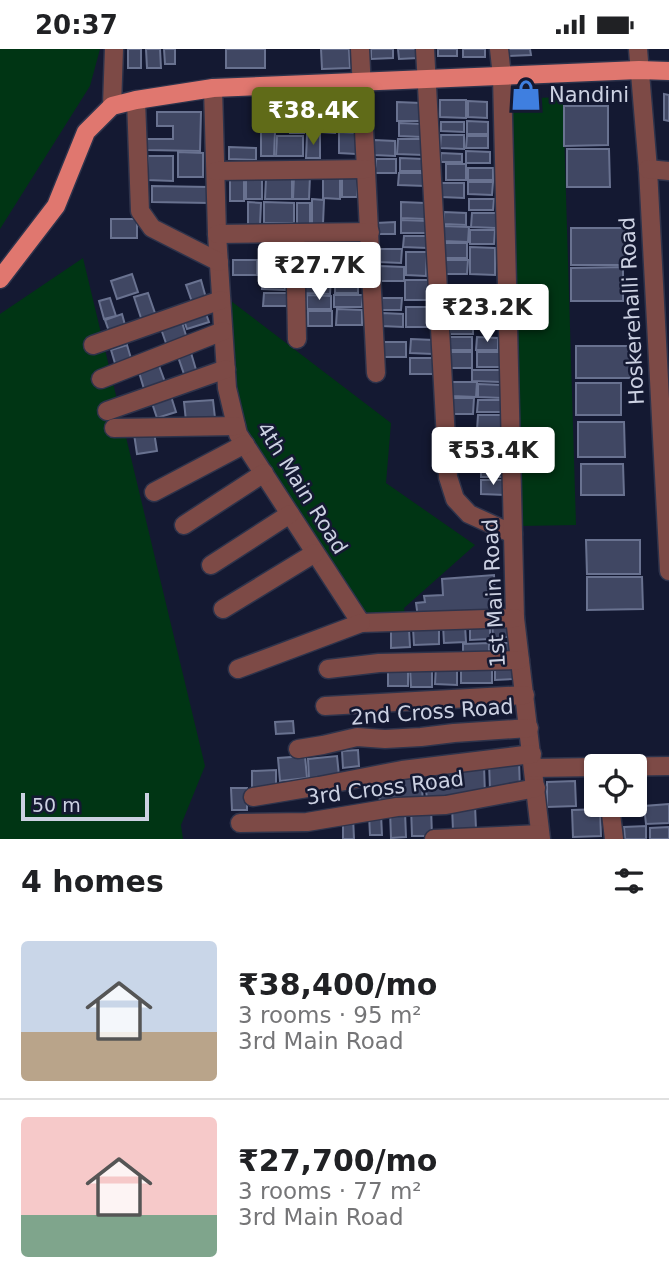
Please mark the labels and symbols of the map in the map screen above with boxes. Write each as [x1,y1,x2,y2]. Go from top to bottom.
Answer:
shop icon: Nandini [509,78,543,112]
place label: Nandini [549,83,629,107]
pin: ₹38.4K [256,87,370,147]
street label: Hoskerehalli Road [615,216,649,406]
pin: ₹27.7K [262,243,376,302]
pin: ₹23.2K [430,285,544,344]
street label: 4th Main Road [252,418,352,558]
pin: ₹53.4K [436,427,550,487]
street label: 1st Main Road [478,518,510,668]
street label: 2nd Cross Road [350,694,514,730]
street label: 3rd Cross Road [305,766,465,810]
scale bar [21,790,149,822]

